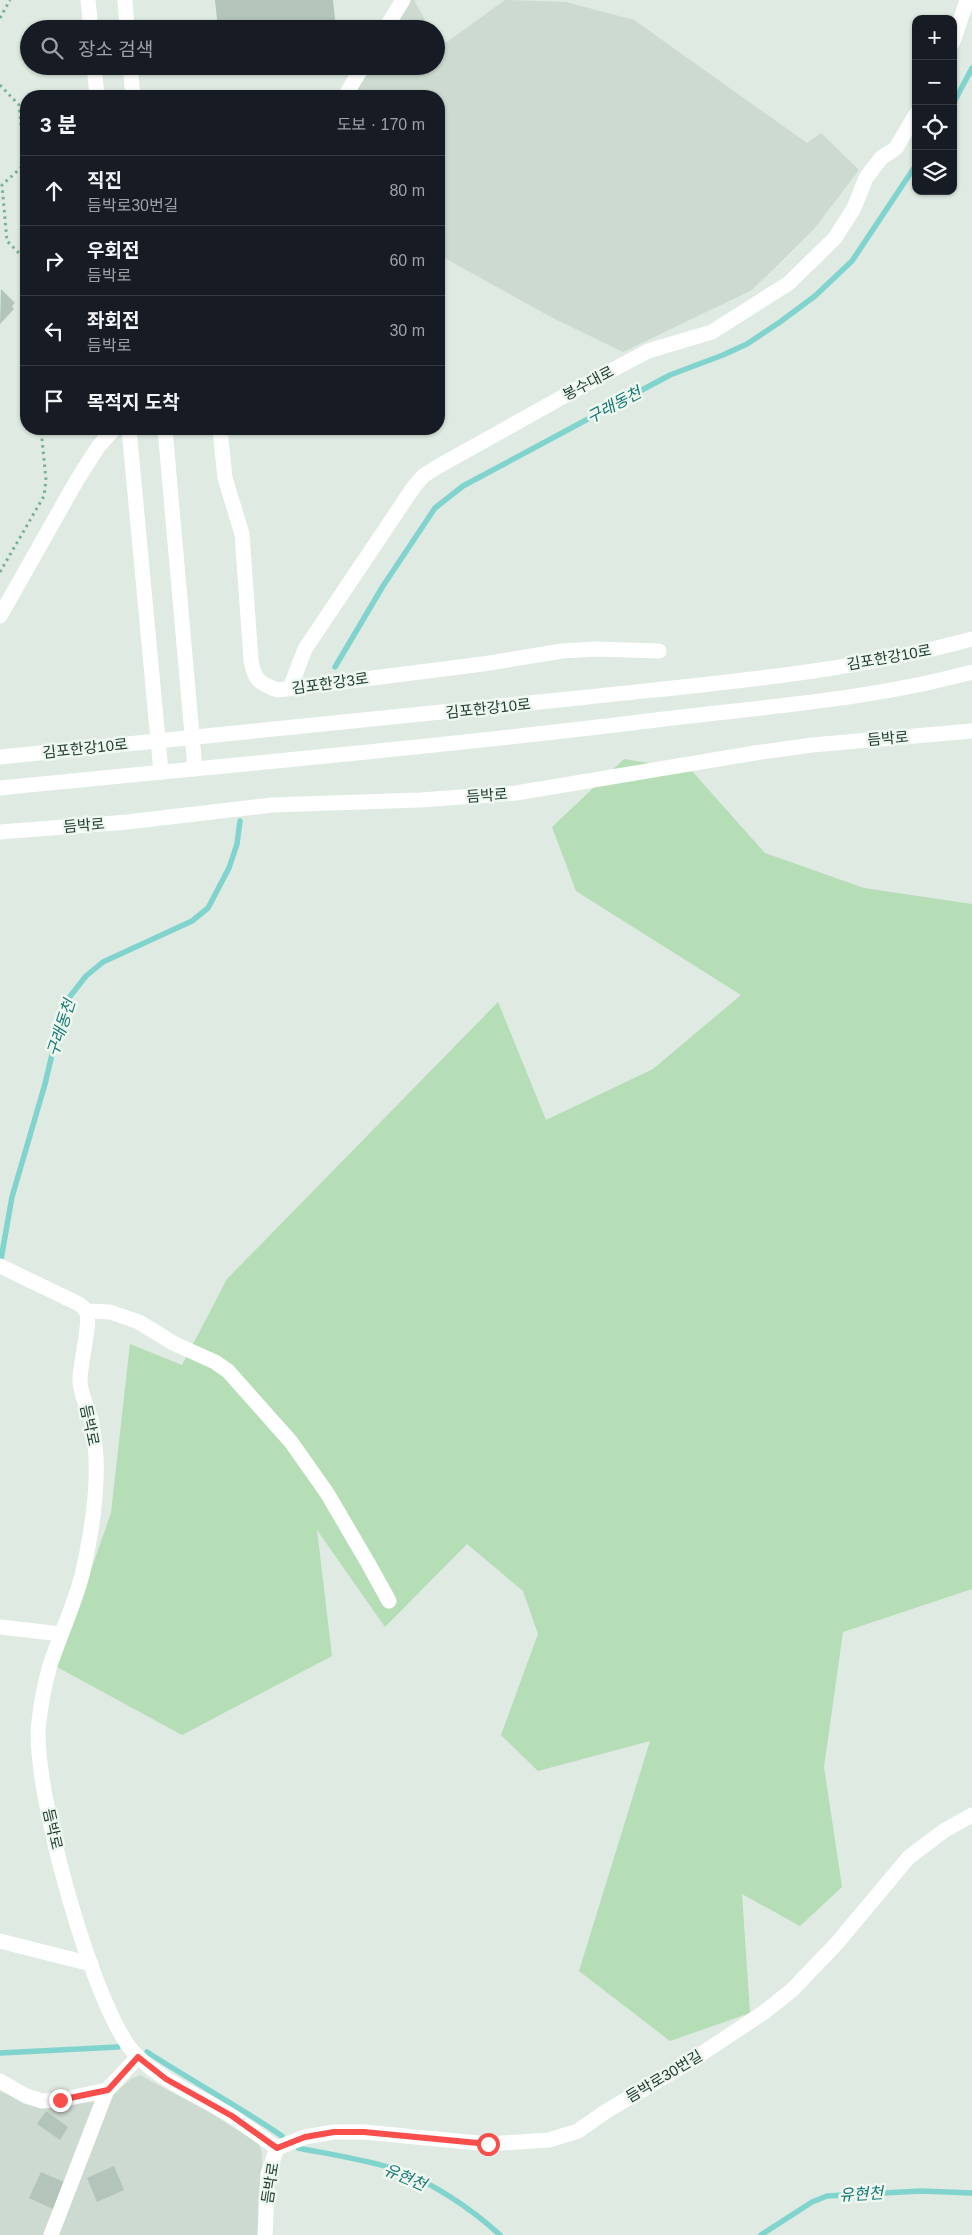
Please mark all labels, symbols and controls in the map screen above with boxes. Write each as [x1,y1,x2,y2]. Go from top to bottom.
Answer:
map controls [912,15,957,195]
button: + [912,15,957,60]
search box [20,20,445,75]
icon: search [38,34,66,62]
text: 장소 검색 [78,39,153,60]
button: − [912,60,957,105]
button: locate [912,105,957,150]
text: 3 분 [40,113,77,136]
text: 도보 · 170 m [337,116,425,133]
button: layers [912,150,957,195]
text: 직진 [87,170,122,191]
icon: ahead [40,177,68,205]
text: 80 m [389,182,425,199]
text: 듬박로30번길 [87,197,178,214]
text: 우회전 [87,240,139,261]
icon: right [40,247,68,275]
text: 60 m [389,252,425,269]
text: 듬박로 [87,267,131,284]
text: 좌회전 [87,310,139,331]
icon: left [40,317,68,345]
text: 30 m [389,322,425,339]
text: 듬박로 [87,337,131,354]
street label: 봉수대로 [560,363,616,403]
water label: 구래동천 [584,383,646,426]
icon: arrive [40,387,68,415]
text: 목적지 도착 [87,392,180,413]
street label: 김포한강10로 [845,641,933,673]
street label: 김포한강3로 [291,669,369,697]
street label: 김포한강10로 [445,695,531,721]
street label: 듬박로 [867,728,909,748]
street label: 김포한강10로 [42,735,128,761]
street label: 듬박로 [466,785,508,805]
street label: 듬박로 [63,815,105,835]
water label: 구래동천 [44,995,79,1059]
street label: 듬박로 [77,1403,103,1447]
street label: 듬박로 [40,1807,66,1851]
street label: 듬박로30번길 [623,2047,705,2105]
route end [49,2089,72,2112]
route start [477,2133,500,2156]
street label: 듬박로 [258,2161,282,2205]
water label: 유현천 [381,2161,431,2194]
water label: 유현천 [838,2184,886,2204]

